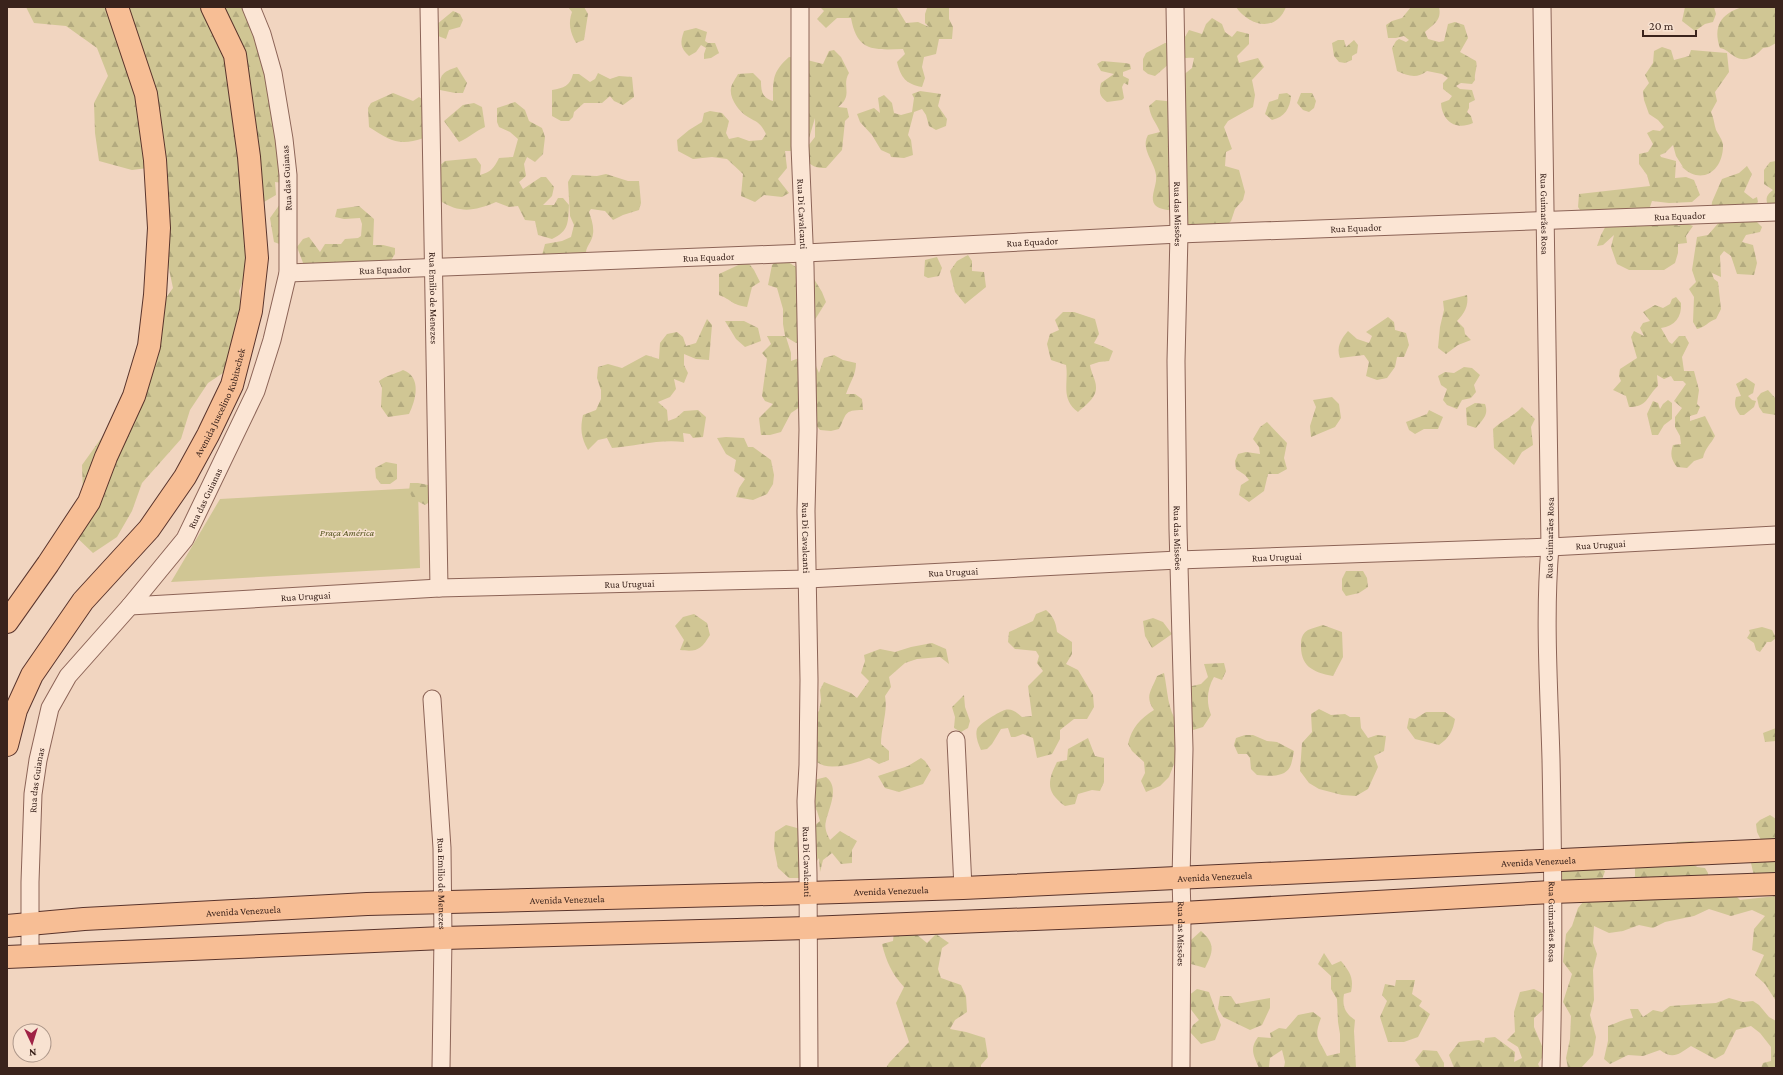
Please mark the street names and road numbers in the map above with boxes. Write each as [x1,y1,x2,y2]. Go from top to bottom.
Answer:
street label: Rua das Guianas [279,145,294,211]
street label: Rua Guimarães Rosa [1538,173,1551,255]
street label: Rua Di Cavalcanti [795,178,809,250]
street label: Rua das Missões [1172,181,1184,247]
street label: Rua Equador [1654,210,1706,222]
street label: Rua Equador [1330,222,1382,234]
street label: Rua Equador [1006,235,1059,249]
street label: Rua Equador [683,251,735,264]
street label: Rua Emilio de Menezes [427,252,440,344]
street label: Rua Equador [359,263,411,276]
street label: Avenida Juscelino Kubitschek [192,347,247,459]
street label: Rua das Guianas [186,466,224,530]
street label: Rua Guimarães Rosa [1543,497,1556,579]
street label: Rua Di Cavalcanti [800,502,812,574]
street label: Rua das Missões [1172,505,1184,571]
street label: Rua Uruguai [1575,538,1626,552]
street label: Rua Uruguai [1252,551,1302,563]
street label: Rua Uruguai [928,565,979,579]
street label: Rua Uruguai [604,578,655,590]
street label: Rua Uruguai [280,589,331,603]
street label: Rua das Guianas [27,747,47,813]
street label: Rua Di Cavalcanti [801,826,813,898]
street label: Rua Emilio de Menezes [435,837,448,930]
street label: Avenida Venezuela [1501,854,1576,869]
street label: Avenida Venezuela [1177,869,1253,884]
street label: Rua Guimarães Rosa [1547,881,1558,963]
street label: Avenida Venezuela [854,884,929,898]
street label: Avenida Venezuela [530,893,605,906]
street label: Rua das Missões [1176,901,1187,966]
street label: Avenida Venezuela [206,904,282,919]

